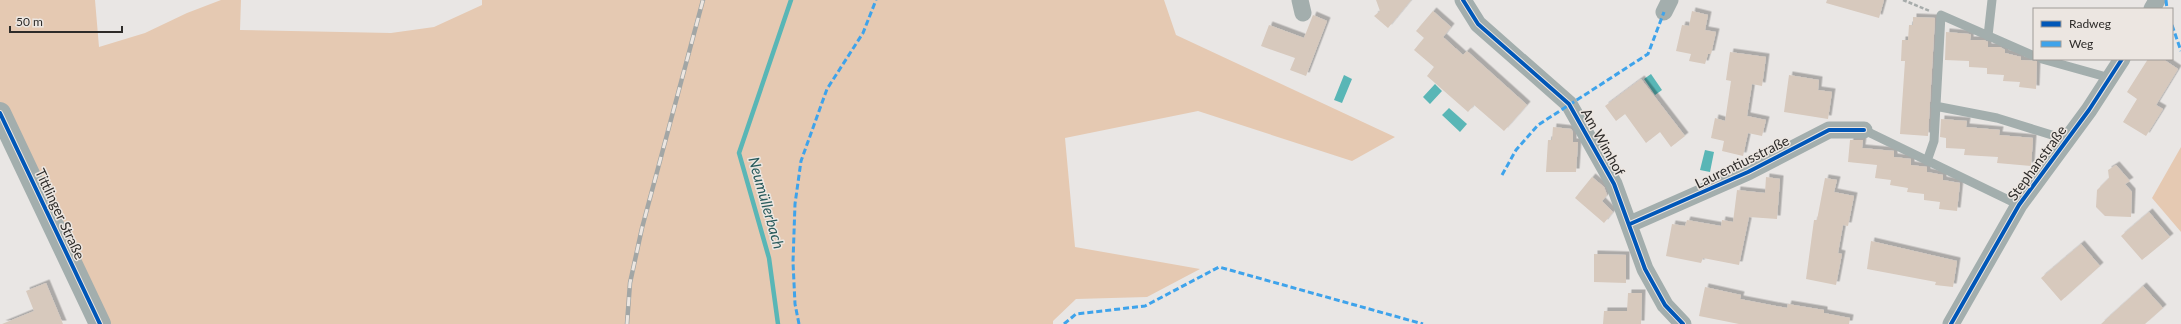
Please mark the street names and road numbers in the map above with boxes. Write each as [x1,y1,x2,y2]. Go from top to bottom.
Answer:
street label: Am Wimhof [1578,105,1629,178]
street label: Stephanstraße [2004,122,2070,204]
street label: Laurentiusstraße [1692,131,1792,192]
street label: Tittlinger Straße [32,166,89,262]

